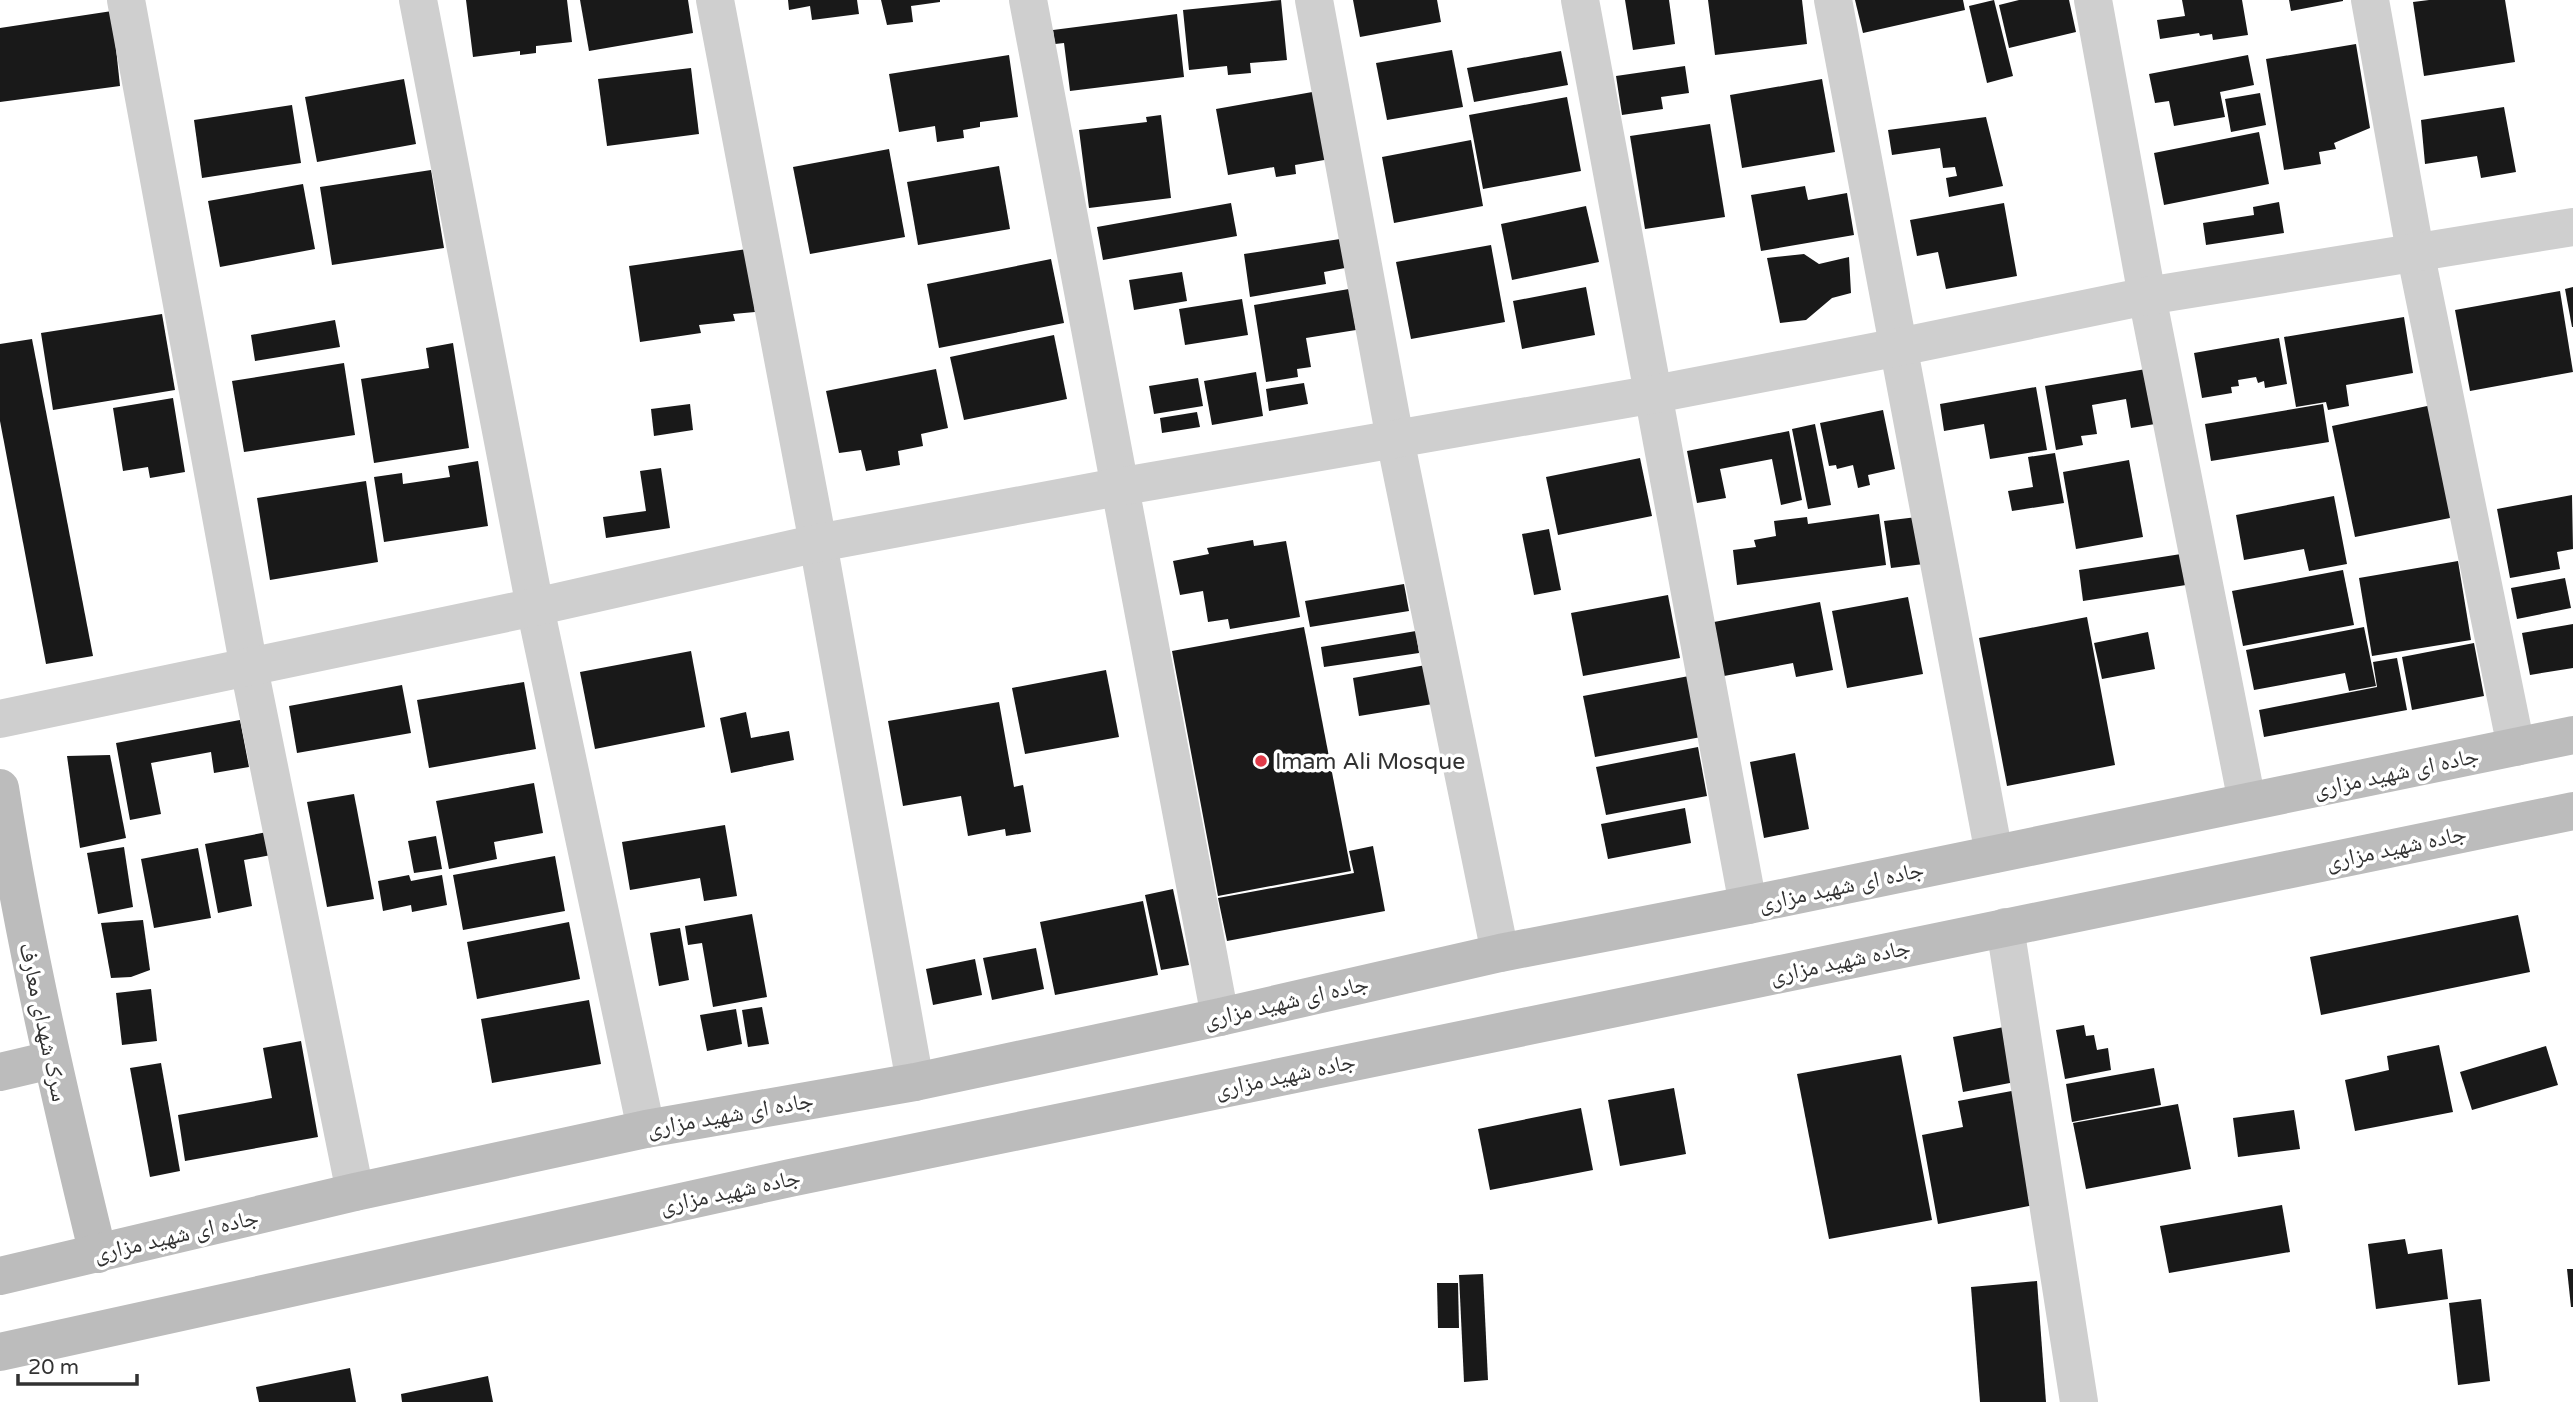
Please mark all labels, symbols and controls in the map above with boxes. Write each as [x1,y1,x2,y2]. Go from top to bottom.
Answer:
street label: جاده ای شهید مزاری [2311,742,2481,804]
place label: Imam Ali Mosque [1275,748,1465,776]
marker: Imam Ali Mosque [1253,753,1269,769]
street label: جاده شهید مزاری [2323,819,2469,877]
street label: جاده ای شهید مزاری [1756,856,1926,918]
street label: جاده شهید مزاری [1767,933,1913,991]
street label: سرک شهدای معارف [13,940,74,1104]
street label: جاده ای شهید مزاری [1201,969,1371,1035]
street label: جاده شهید مزاری [1212,1047,1358,1105]
street label: جاده ای شهید مزاری [645,1087,816,1143]
street label: جاده شهید مزاری [657,1163,803,1221]
street label: جاده ای شهید مزاری [91,1203,261,1269]
scale bar [18,1342,136,1386]
text: 20 m [28,1355,79,1380]

